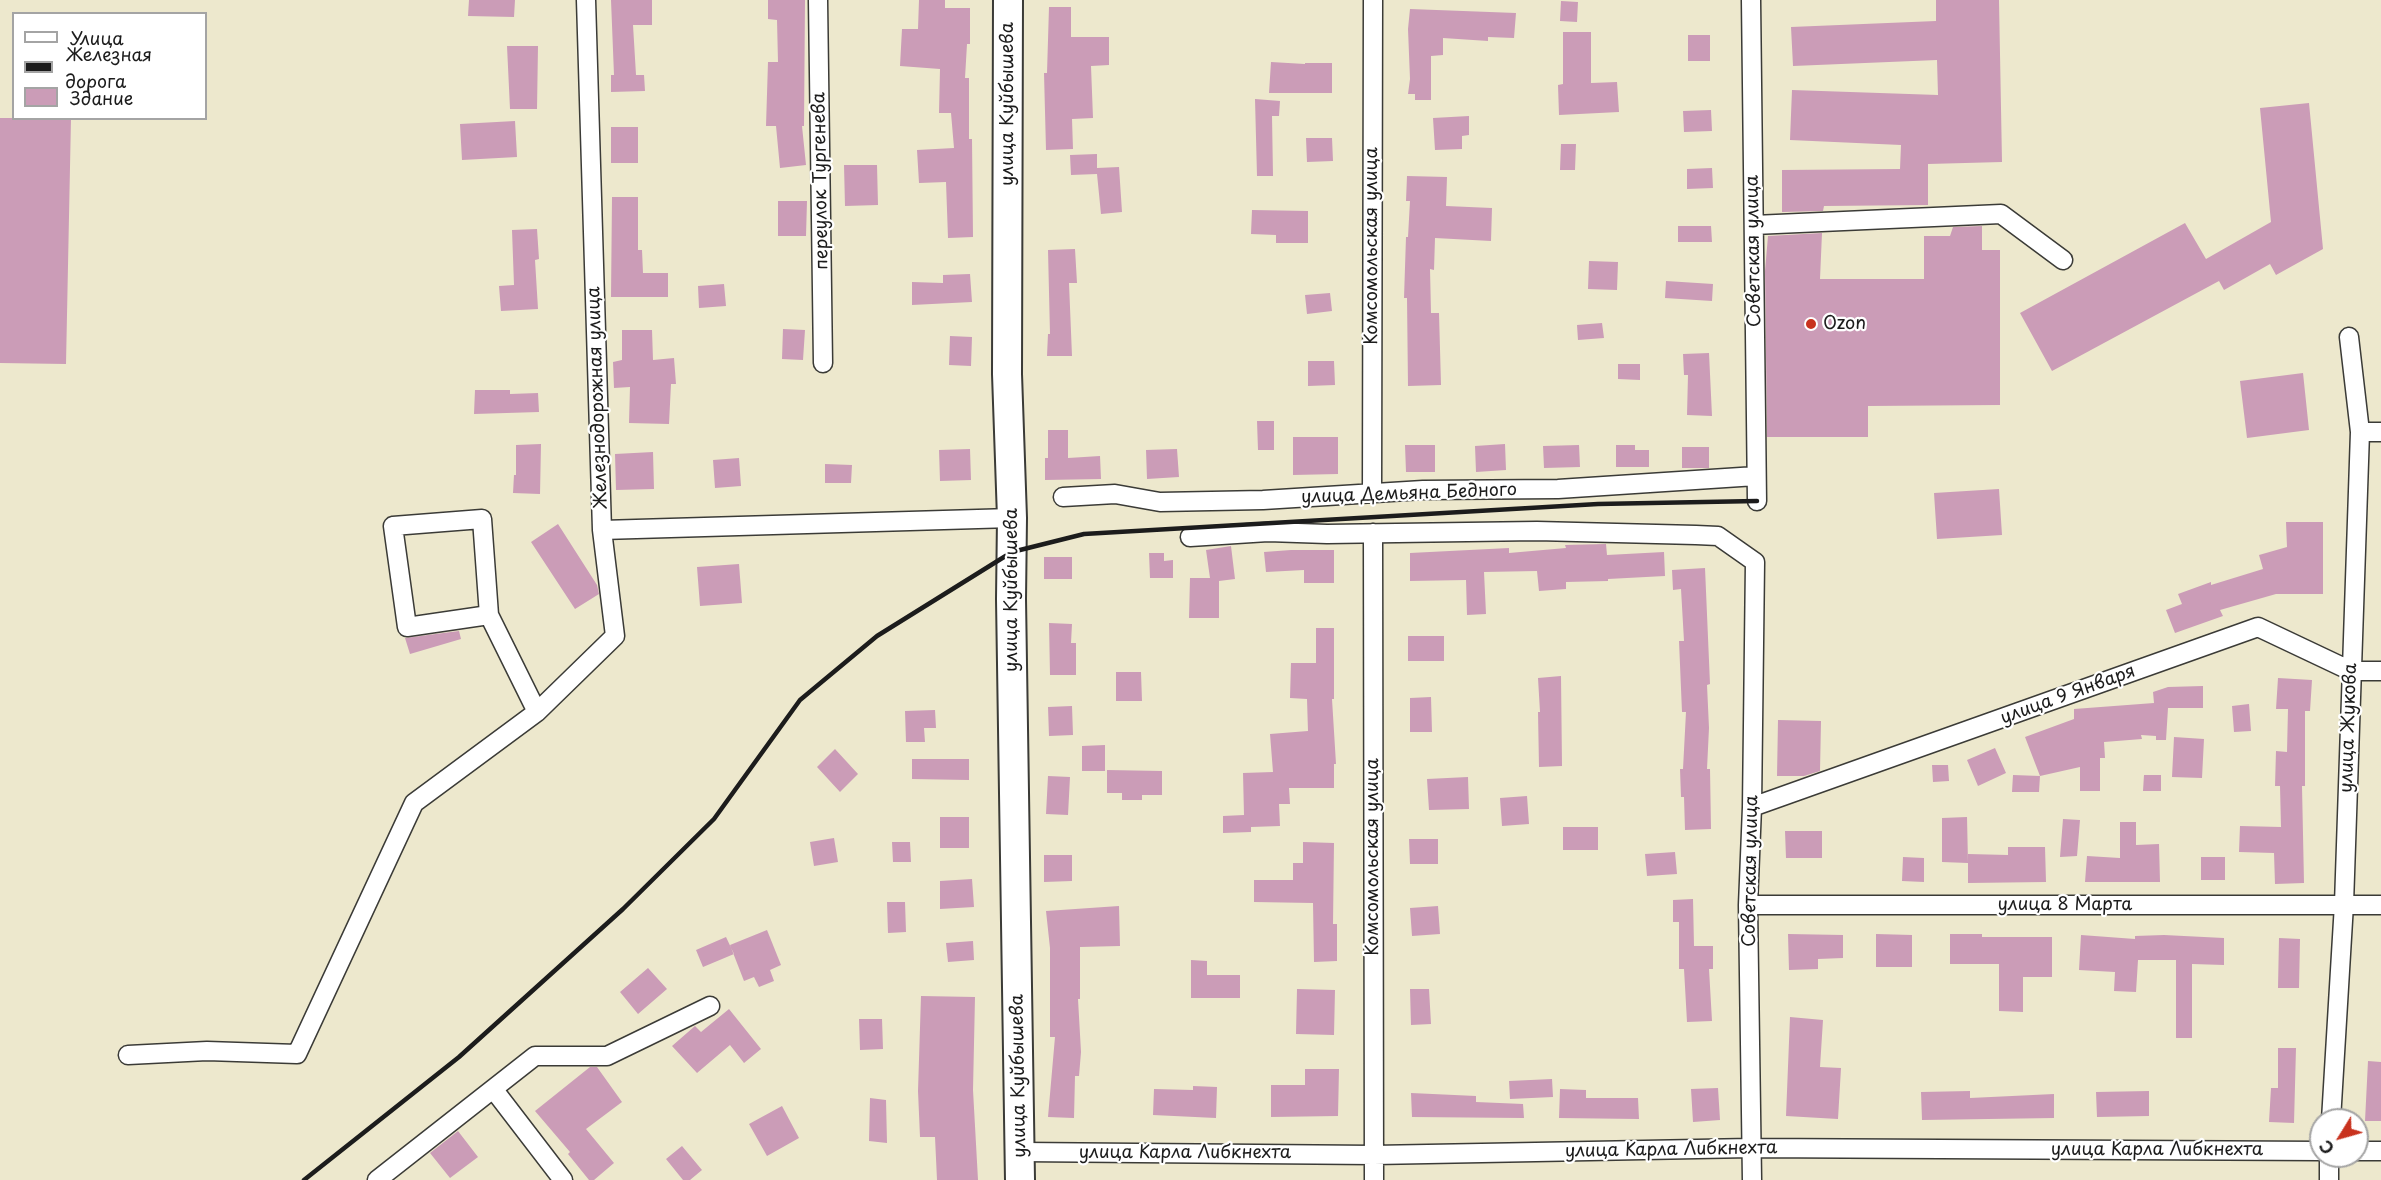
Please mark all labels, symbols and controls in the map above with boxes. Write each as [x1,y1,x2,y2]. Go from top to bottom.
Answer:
legend [12,12,207,120]
street label: улица Куйбышева [997,22,1019,186]
text: Улица [70,24,124,51]
text: Железная дорога [65,40,152,94]
text: Здание [70,84,133,111]
street label: переулок Тургенева [809,92,833,270]
street label: Комсомольская улица [1361,147,1383,345]
street label: Советская улица [1742,175,1766,327]
street label: Железнодорожная улица [583,286,613,510]
place label: Ozon [1823,313,1866,335]
marker: Ozon [1804,317,1818,331]
street label: улица Демьяна Бедного [1301,479,1517,509]
street label: улица Куйбышева [1001,508,1023,672]
street label: улица 9 Января [1998,661,2138,729]
street label: улица Жукова [2336,663,2362,793]
street label: Комсомольская улица [1362,758,1384,956]
street label: Советская улица [1739,795,1763,947]
street label: улица 8 Марта [1998,894,2132,916]
street label: улица Куйбышева [1007,994,1031,1158]
north arrow [2309,1108,2369,1168]
text: С [2313,1136,2339,1160]
street label: улица Карла Либкнехта [1565,1137,1777,1163]
street label: улица Карла Либкнехта [2051,1139,2263,1161]
street label: улица Карла Либкнехта [1079,1142,1291,1164]

